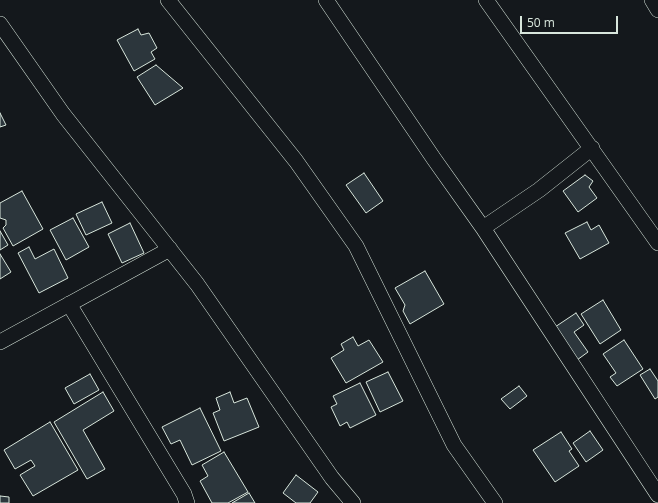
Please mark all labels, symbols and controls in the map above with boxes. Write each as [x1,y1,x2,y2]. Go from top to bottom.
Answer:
scale bar [522,8,620,34]
text: 50 m [527,14,555,31]

